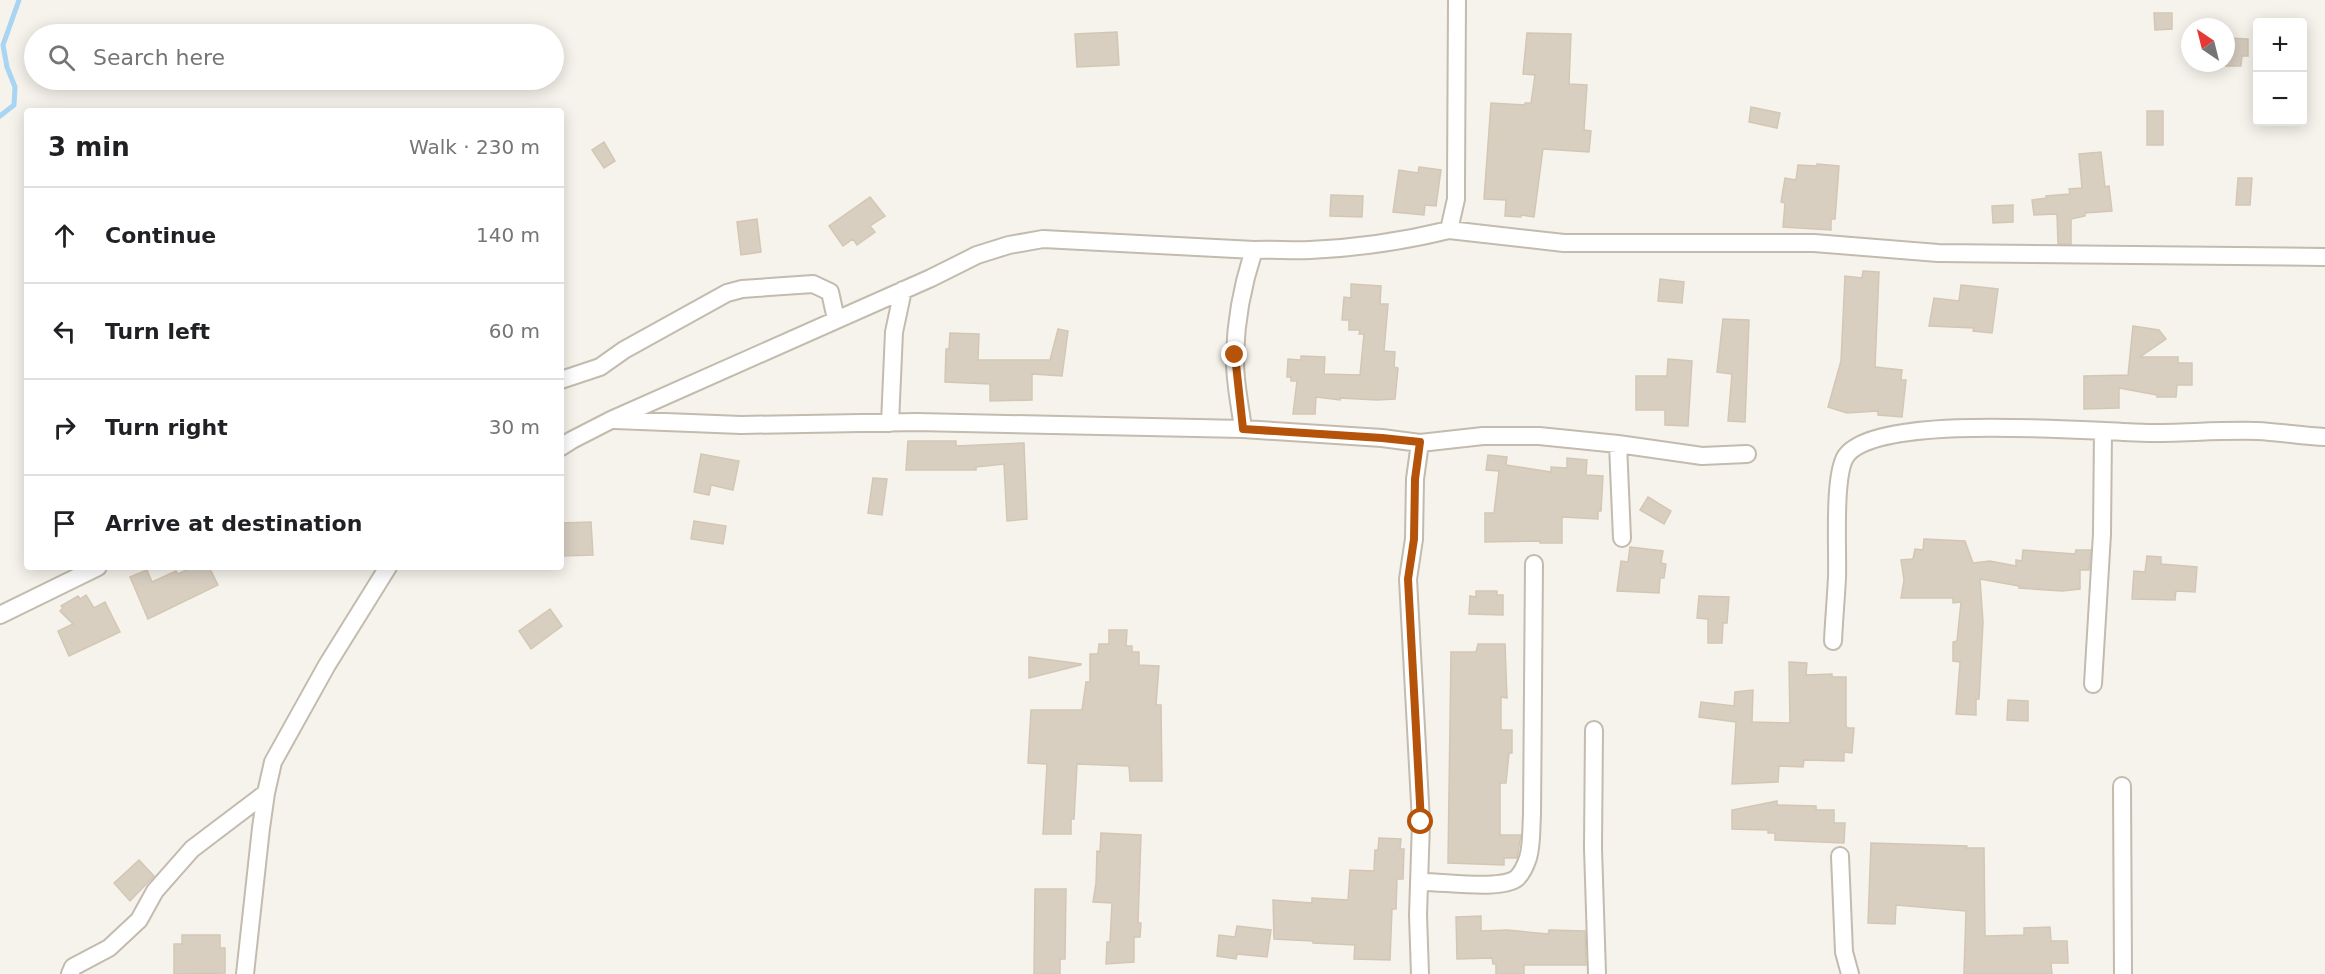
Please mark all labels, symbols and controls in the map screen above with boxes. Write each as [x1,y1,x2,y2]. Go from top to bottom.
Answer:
north arrow [2181,18,2235,72]
map controls [2253,18,2307,126]
button: + [2253,18,2307,72]
search box [24,24,564,90]
icon: search [45,41,78,74]
text: Search here [93,45,225,70]
button: − [2253,72,2307,126]
text: 3 min [48,132,130,162]
text: Walk · 230 m [409,135,540,159]
icon: ahead [48,219,81,252]
text: Continue [105,223,216,248]
text: 140 m [476,223,540,247]
icon: left [48,315,81,348]
text: Turn left [105,319,210,344]
text: 60 m [489,319,540,343]
route end [1221,341,1247,367]
icon: right [48,411,81,444]
text: Turn right [105,415,228,440]
text: 30 m [489,415,540,439]
icon: arrive [48,507,81,540]
text: Arrive at destination [105,511,362,536]
route start [1407,808,1433,834]

